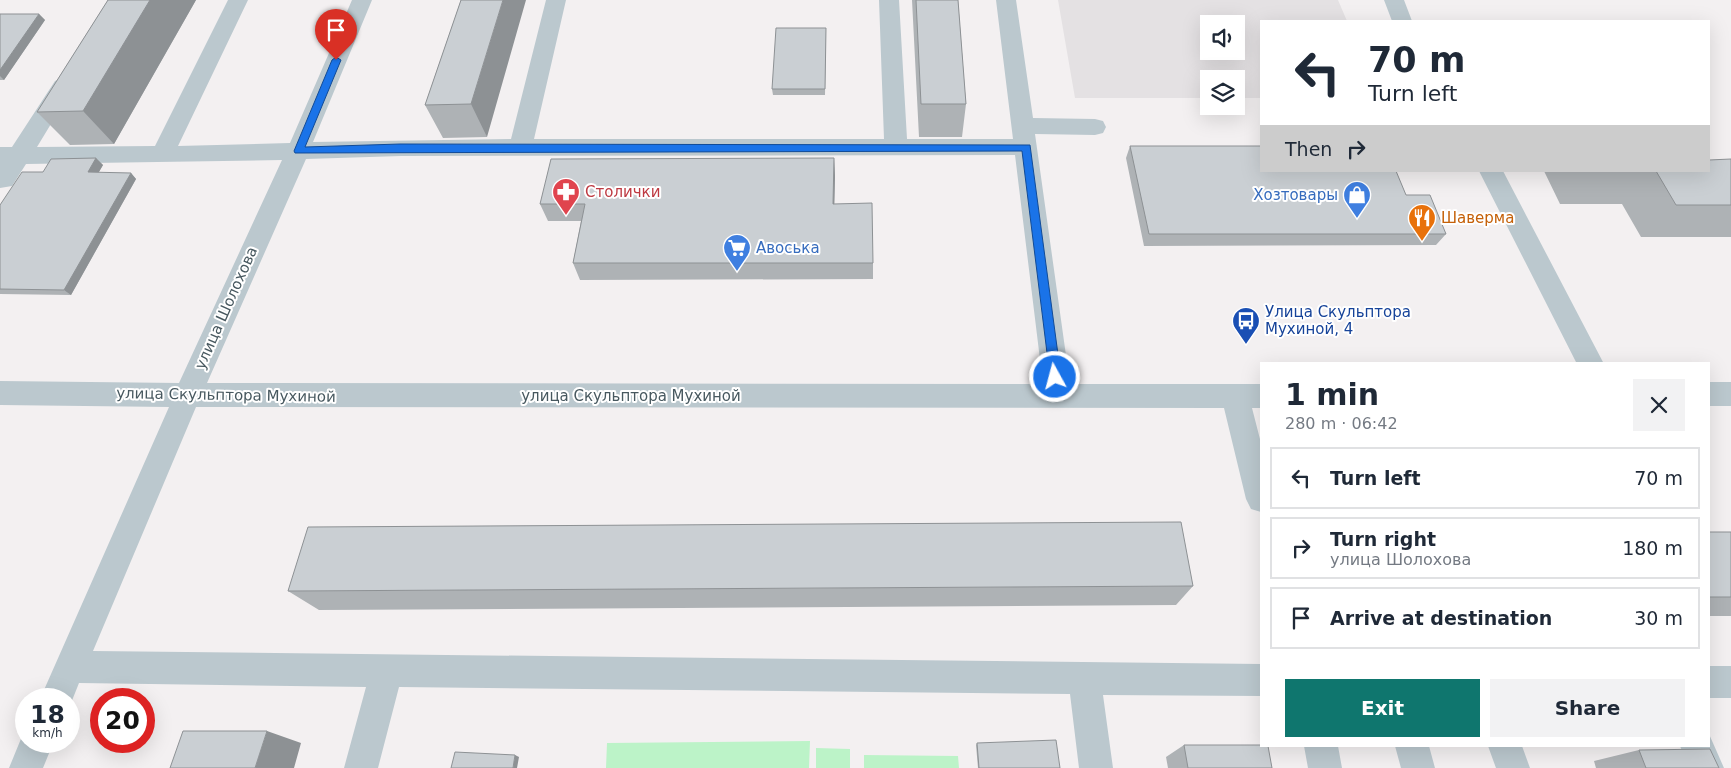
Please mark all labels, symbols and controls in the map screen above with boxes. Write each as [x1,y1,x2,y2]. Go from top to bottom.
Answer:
pin [315,9,357,60]
map controls [1200,15,1245,115]
button: sound [1200,15,1245,60]
icon: arrive [322,16,350,44]
icon: left [1285,40,1350,105]
text: 70 m [1368,40,1465,80]
button: layers [1200,70,1245,115]
text: Turn left [1368,81,1457,106]
icon: right [1342,135,1370,163]
text: Then [1285,138,1332,160]
pharmacy icon: Столички [551,177,581,216]
shop icon: Хозтовары [1342,180,1372,219]
place label: Столички [585,183,660,201]
place label: Хозтовары [1253,186,1338,204]
restaurant icon: Шаверма [1407,203,1437,242]
place label: Шаверма [1441,209,1514,227]
supermarket icon: Авоська [722,233,752,272]
place label: Авоська [756,239,820,257]
street label: улица Шолохова [191,244,261,372]
place label: Улица Скульптора Мухиной, 4 [1265,303,1411,338]
bus stop icon: Улица Скульптора Мухиной, 4 [1231,306,1261,345]
position arrow [1028,350,1080,402]
text: 1 min [1285,377,1379,412]
button: close [1633,379,1685,431]
street label: улица Скульптора Мухиной [116,384,336,406]
street label: улица Скульптора Мухиной [521,387,741,405]
text: 280 m · 06:42 [1285,414,1398,433]
icon: left [1287,464,1315,492]
text: Turn left [1330,467,1421,489]
text: 70 m [1634,467,1683,489]
text: Turn right [1330,528,1436,550]
icon: right [1287,534,1315,562]
text: 180 m [1622,537,1683,559]
text: улица Шолохова [1330,550,1471,569]
icon: arrive [1287,604,1315,632]
text: Arrive at destination [1330,607,1552,629]
text: 30 m [1634,607,1683,629]
button: Exit [1285,679,1480,737]
button: Share [1490,679,1685,737]
speed limit sign: 20 [90,688,155,753]
text: 18 [30,700,65,729]
text: km/h [32,726,63,740]

